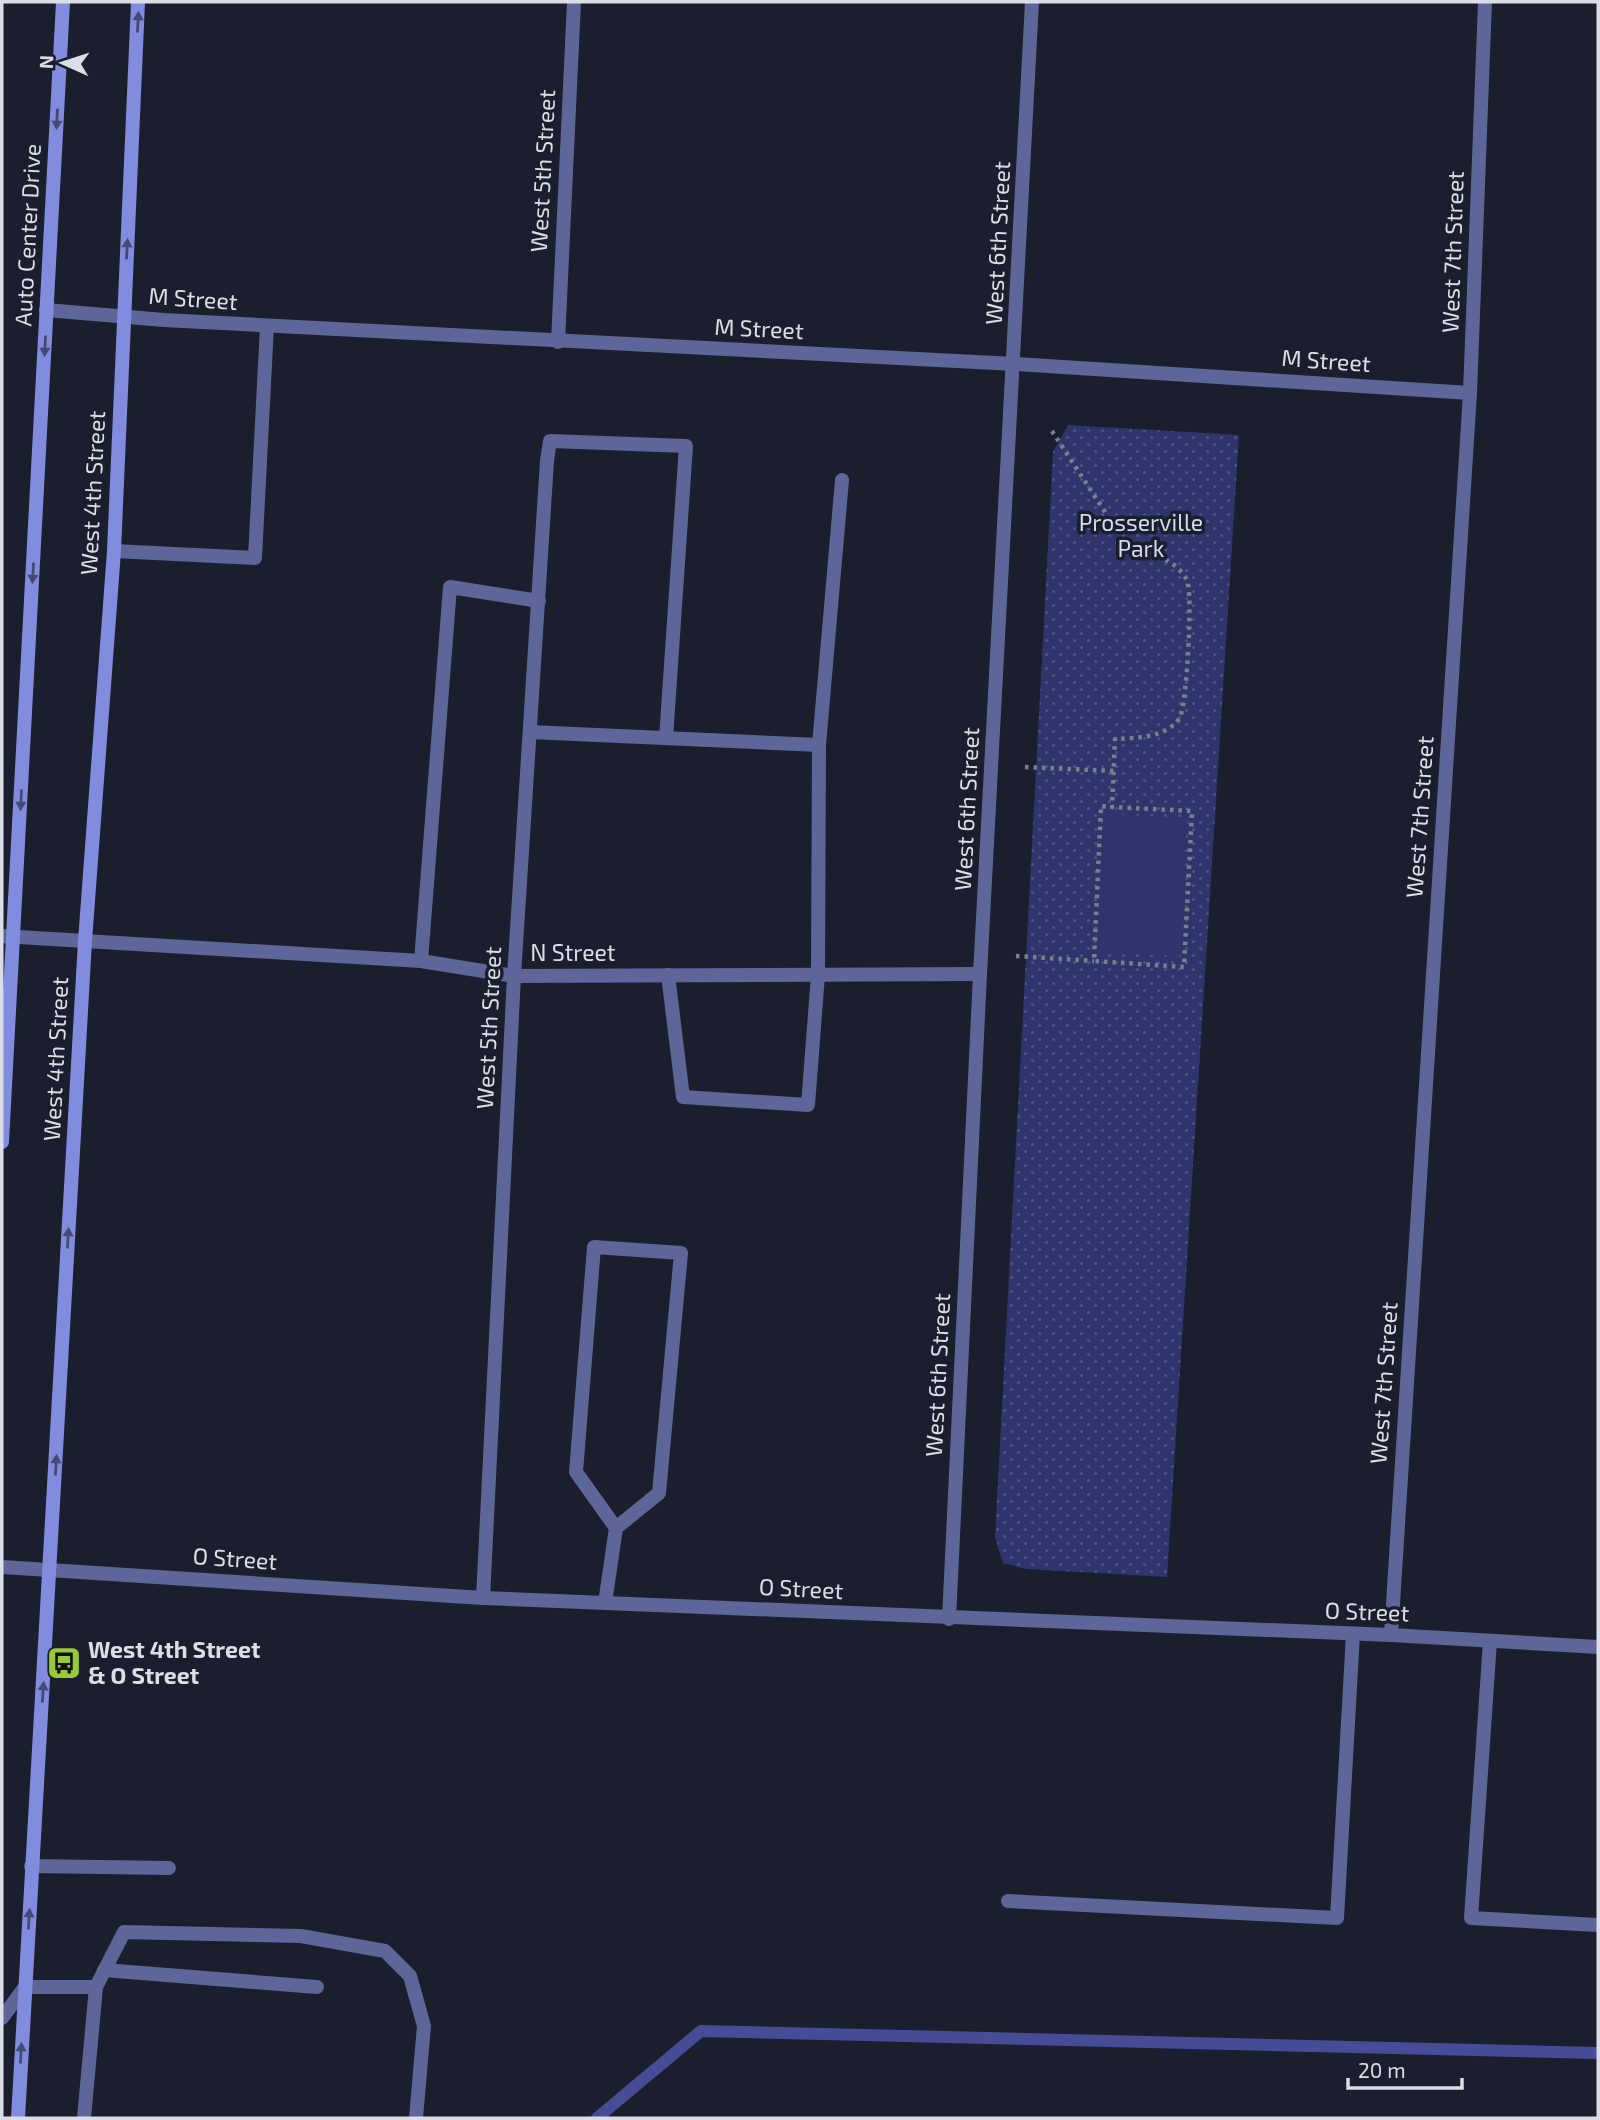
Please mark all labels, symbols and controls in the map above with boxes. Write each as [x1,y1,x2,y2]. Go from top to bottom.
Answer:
one-way arrow [132,10,143,32]
north arrow [28,28,98,98]
text: N [34,55,57,70]
street label: West 5th Street [524,89,560,253]
one-way arrow [51,108,62,130]
street label: Auto Center Drive [8,143,46,327]
street label: West 6th Street [979,160,1015,325]
street label: West 7th Street [1435,170,1469,334]
one-way arrow [121,238,132,260]
street label: M Street [148,281,239,315]
street label: M Street [714,312,805,344]
one-way arrow [39,335,50,357]
street label: M Street [1281,343,1372,377]
street label: West 4th Street [74,410,110,576]
park label: Prosserville Park [1079,508,1203,562]
one-way arrow [27,562,38,584]
street label: West 6th Street [948,726,984,891]
street label: West 7th Street [1399,735,1439,899]
one-way arrow [16,790,27,812]
street label: N Street [530,938,616,966]
street label: West 5th Street [470,946,506,1110]
street label: West 4th Street [37,976,73,1142]
one-way arrow [63,1227,74,1249]
street label: West 6th Street [919,1292,955,1457]
street label: West 7th Street [1363,1301,1403,1465]
one-way arrow [50,1454,61,1476]
street label: O Street [192,1541,278,1575]
street label: O Street [758,1572,844,1604]
street label: O Street [1324,1596,1410,1626]
place label: West 4th Street & O Street [88,1635,260,1689]
bus stop icon: West 4th Street & O Street [45,1644,83,1682]
one-way arrow [37,1681,48,1703]
one-way arrow [23,1908,34,1930]
one-way arrow [16,2042,27,2064]
scale bar [1348,2046,1462,2090]
text: 20 m [1358,2057,1406,2082]

